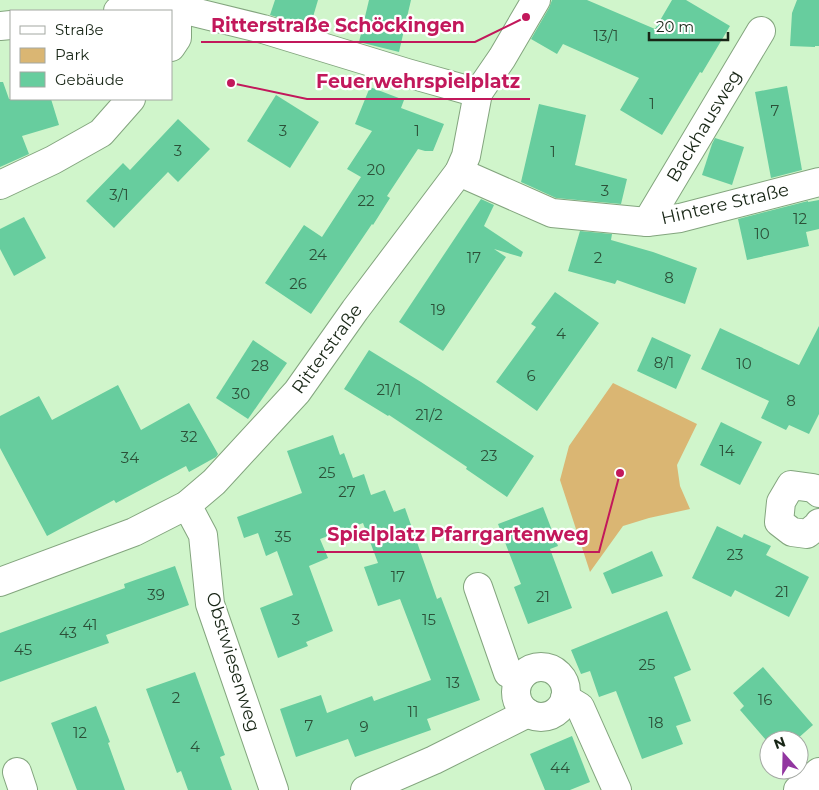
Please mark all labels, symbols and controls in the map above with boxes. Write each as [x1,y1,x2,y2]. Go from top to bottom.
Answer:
callout: Ritterstraße Schöckingen [201,8,475,42]
legend [10,10,172,100]
scale bar [649,10,728,42]
text: Ritterstraße Schöckingen [211,14,465,37]
text: 20 m [656,17,694,36]
text: Straße [55,20,104,39]
house number: 13/1 [594,26,618,45]
text: Park [55,45,89,64]
callout: Feuerwehrspielplatz [307,65,530,99]
street label: Backhausweg [662,66,746,186]
text: Gebäude [55,70,124,89]
text: Feuerwehrspielplatz [316,70,520,93]
house number: 1 [649,94,655,113]
house number: 7 [771,101,780,120]
house number: 3 [279,121,287,140]
house number: 1 [414,121,420,140]
house number: 3 [174,141,182,160]
house number: 1 [550,142,556,161]
house number: 20 [367,160,385,179]
street label: Hintere Straße [659,179,791,229]
house number: 3 [601,181,609,200]
house number: 3/1 [109,185,129,204]
house number: 22 [357,191,375,210]
house number: 12 [793,209,807,228]
house number: 10 [754,224,770,243]
house number: 24 [309,245,327,264]
house number: 17 [467,248,481,267]
house number: 2 [594,248,602,267]
house number: 8 [664,268,674,287]
house number: 26 [289,274,307,293]
street label: Ritterstraße [287,300,367,398]
house number: 19 [431,300,445,319]
house number: 4 [556,324,566,343]
house number: 8/1 [654,353,674,372]
house number: 10 [736,354,752,373]
house number: 28 [251,356,269,375]
house number: 6 [526,366,536,385]
house number: 21/1 [377,380,401,399]
house number: 30 [232,384,250,403]
house number: 8 [786,391,796,410]
house number: 21/2 [415,405,443,424]
house number: 32 [181,427,197,446]
house number: 14 [719,441,735,460]
house number: 23 [481,446,497,465]
house number: 34 [121,448,139,467]
house number: 25 [318,463,336,482]
house number: 27 [338,482,356,501]
callout: Spielplatz Pfarrgartenweg [317,518,599,552]
text: Spielplatz Pfarrgartenweg [327,523,589,546]
house number: 35 [275,527,291,546]
house number: 23 [727,545,743,564]
house number: 17 [391,567,405,586]
house number: 21 [775,582,789,601]
house number: 39 [147,585,165,604]
house number: 21 [536,587,550,606]
street label: Obstwiesenweg [201,589,265,735]
house number: 3 [292,610,300,629]
house number: 15 [422,610,436,629]
house number: 41 [83,615,97,634]
house number: 43 [59,623,77,642]
house number: 45 [14,640,32,659]
house number: 25 [638,655,656,674]
house number: 13 [446,673,460,692]
house number: 2 [172,688,180,707]
house number: 16 [758,690,772,709]
house number: 11 [408,702,418,721]
house number: 18 [649,713,664,732]
house number: 7 [305,716,314,735]
house number: 9 [359,717,369,736]
house number: 12 [73,723,87,742]
north arrow [759,730,809,780]
text: N [771,732,788,753]
house number: 4 [190,737,200,756]
house number: 44 [550,758,570,777]

